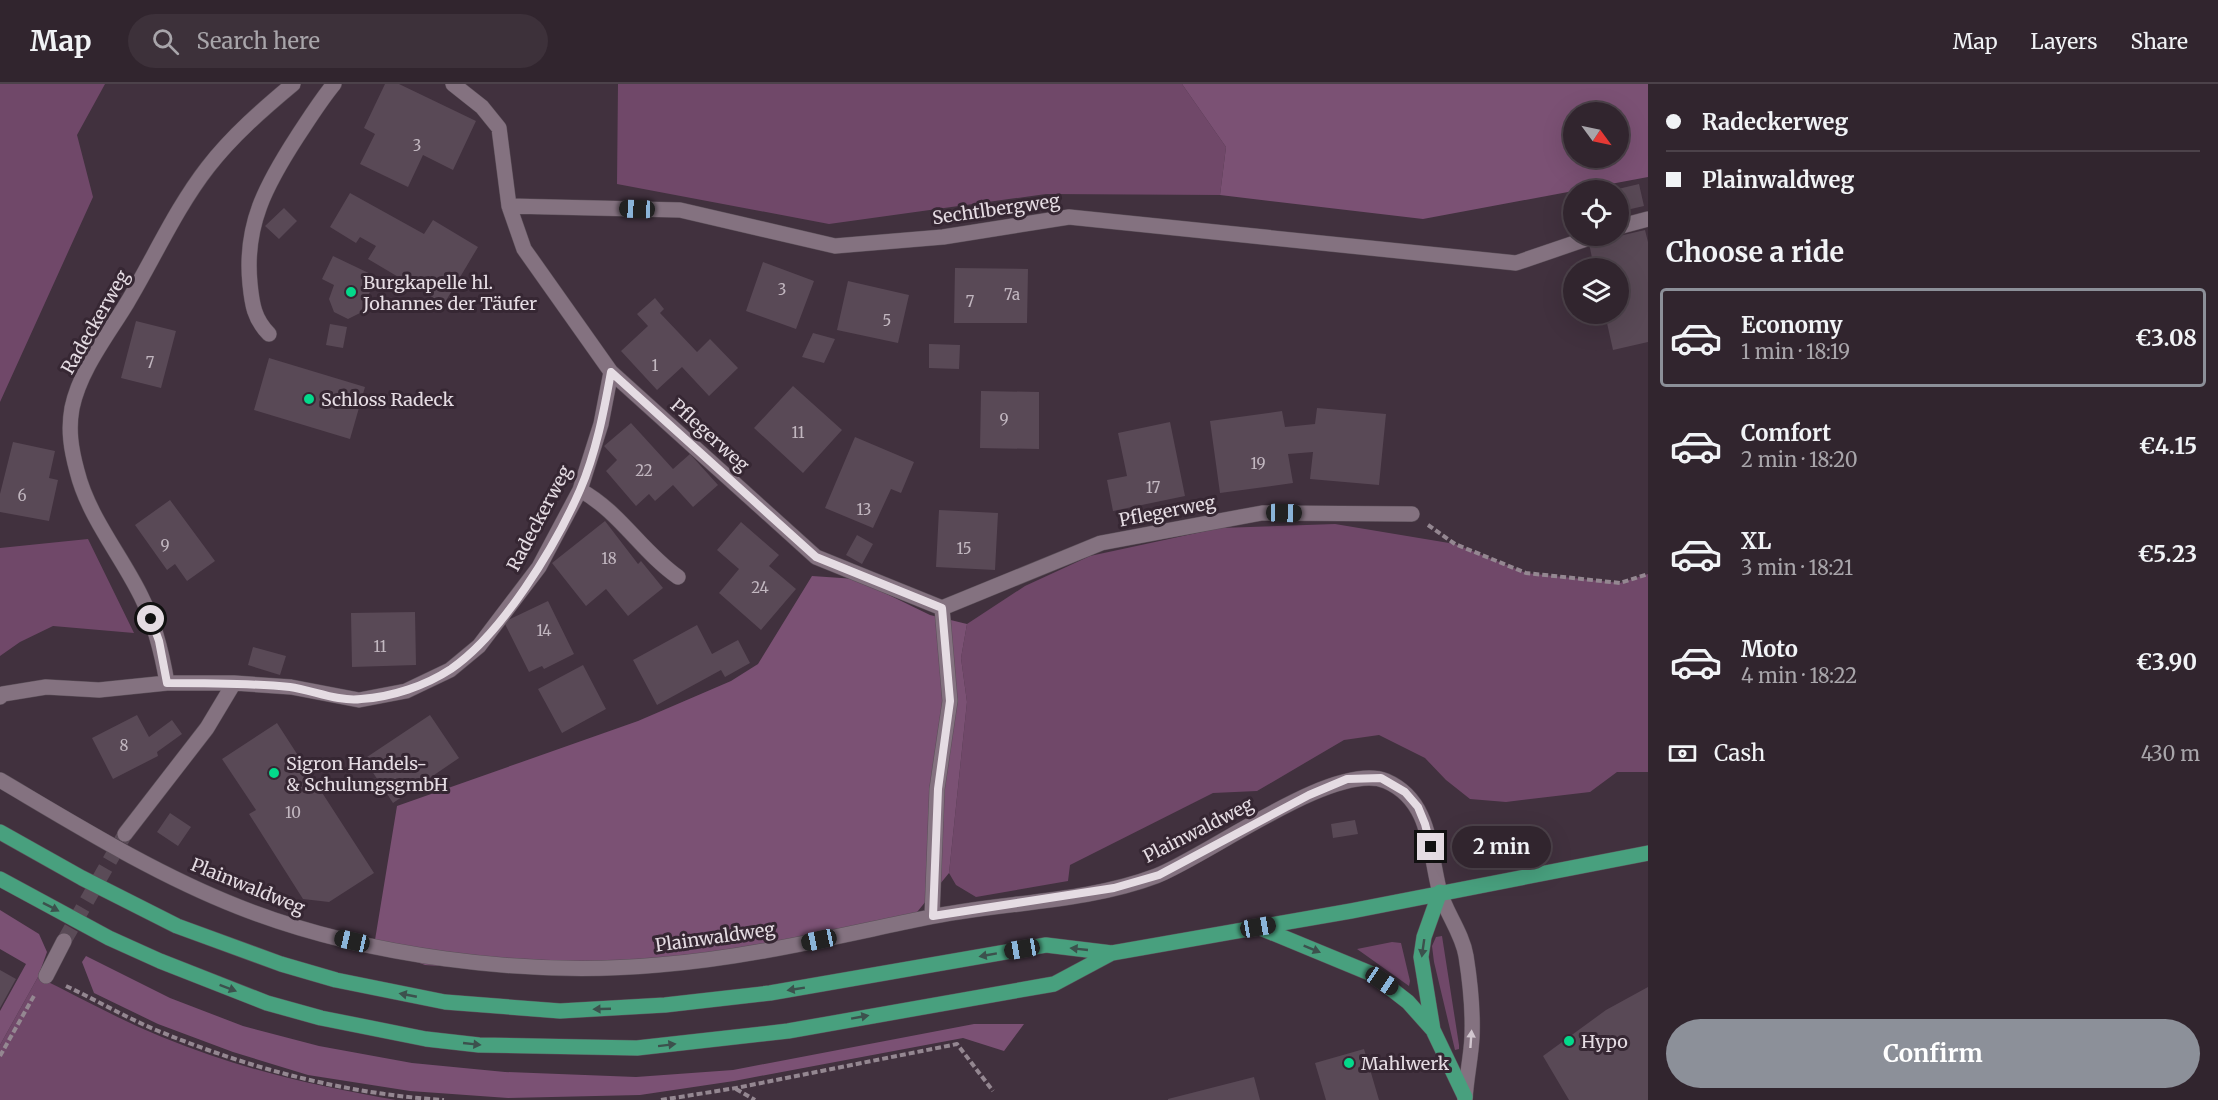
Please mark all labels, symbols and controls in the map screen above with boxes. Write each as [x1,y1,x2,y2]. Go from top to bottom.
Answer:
search box [128,14,548,68]
text: Map [30,23,92,59]
icon: search [149,25,182,58]
text: Search here [197,27,320,55]
text: Map [1953,28,1998,55]
text: Layers [2031,28,2098,55]
text: Share [2131,28,2188,55]
north arrow [1563,102,1629,168]
map controls [1563,102,1629,324]
text: Radeckerweg [1702,108,1848,136]
house number: 3 [413,136,421,155]
text: Plainwaldweg [1702,166,1854,194]
button: locate [1563,180,1629,246]
street label: Sechtlbergweg [931,189,1061,229]
car [619,199,655,219]
text: Choose a ride [1666,235,1844,269]
button: layers [1563,258,1629,324]
street label: Radeckerweg [56,266,134,378]
place label: Burgkapelle hl. Johannes der Täufer [362,271,537,315]
house number: 3 [778,280,786,299]
marker: Burgkapelle hl. Johannes der Täufer [344,285,358,299]
house number: 7a [1004,285,1020,304]
house number: 7 [966,292,975,311]
house number: 5 [883,311,891,330]
icon: car [1669,311,1723,365]
text: Economy [1741,311,1842,339]
text: €3.08 [2135,324,2197,352]
text: 1 min · 18:19 [1741,339,1850,364]
house number: 7 [146,353,155,372]
house number: 1 [652,356,659,375]
place label: Schloss Radeck [321,388,454,411]
marker: Schloss Radeck [302,392,316,406]
street label: Pflegerweg [666,394,754,476]
house number: 9 [999,410,1009,429]
icon: car [1669,419,1723,473]
text: Comfort [1741,419,1831,447]
house number: 11 [791,423,805,442]
text: €4.15 [2139,432,2197,460]
text: 2 min · 18:20 [1741,447,1858,472]
house number: 19 [1250,454,1266,473]
street label: Radeckerweg [502,461,576,575]
house number: 22 [635,461,653,480]
house number: 17 [1146,478,1161,497]
house number: 6 [17,486,27,505]
street label: Pflegerweg [1117,490,1217,532]
house number: 13 [857,500,871,519]
car [1266,504,1302,522]
icon: car [1669,527,1723,581]
text: XL [1741,527,1771,555]
house number: 9 [160,536,170,555]
house number: 15 [956,539,972,558]
text: €5.23 [2137,540,2197,568]
house number: 18 [601,549,617,568]
text: 3 min · 18:21 [1741,555,1853,580]
house number: 24 [751,578,769,597]
route start [137,605,164,632]
house number: 14 [536,621,552,640]
icon: car [1669,635,1723,689]
text: Moto [1741,635,1798,663]
house number: 11 [373,637,387,656]
text: €3.90 [2136,648,2197,676]
text: 4 min · 18:22 [1741,663,1857,688]
house number: 8 [120,736,129,755]
icon: cash [1666,737,1699,770]
text: Cash [1714,739,1765,767]
text: 430 m [2141,741,2200,766]
place label: Sigron Handels- & SchulungsgmbH [286,752,448,796]
marker: Sigron Handels- & SchulungsgmbH [267,766,281,780]
street label: Plainwaldweg [1139,792,1257,868]
house number: 10 [285,803,301,822]
callout: 2 min [1452,826,1551,868]
route end [1417,833,1444,860]
text: 2 min [1473,834,1530,859]
street label: Plainwaldweg [188,853,308,919]
one-way arrow [42,902,60,912]
car [1239,915,1277,939]
street label: Plainwaldweg [654,917,777,957]
car [800,927,838,953]
car [332,928,372,954]
car [1003,937,1041,961]
one-way arrow [1418,939,1427,958]
one-way arrow [1069,944,1088,954]
one-way arrow [1303,945,1321,954]
one-way arrow [978,951,997,960]
car [1362,963,1402,999]
one-way arrow [220,983,238,993]
one-way arrow [786,985,805,994]
one-way arrow [399,990,418,999]
one-way arrow [593,1005,612,1014]
one-way arrow [851,1013,870,1022]
button: Confirm [1666,1019,2200,1088]
one-way arrow [1467,1029,1476,1048]
place label: Hypo [1581,1030,1628,1053]
marker: Hypo [1562,1034,1576,1048]
one-way arrow [463,1039,482,1049]
one-way arrow [657,1040,676,1050]
place label: Mahlwerk [1361,1052,1450,1075]
marker: Mahlwerk [1342,1056,1356,1070]

